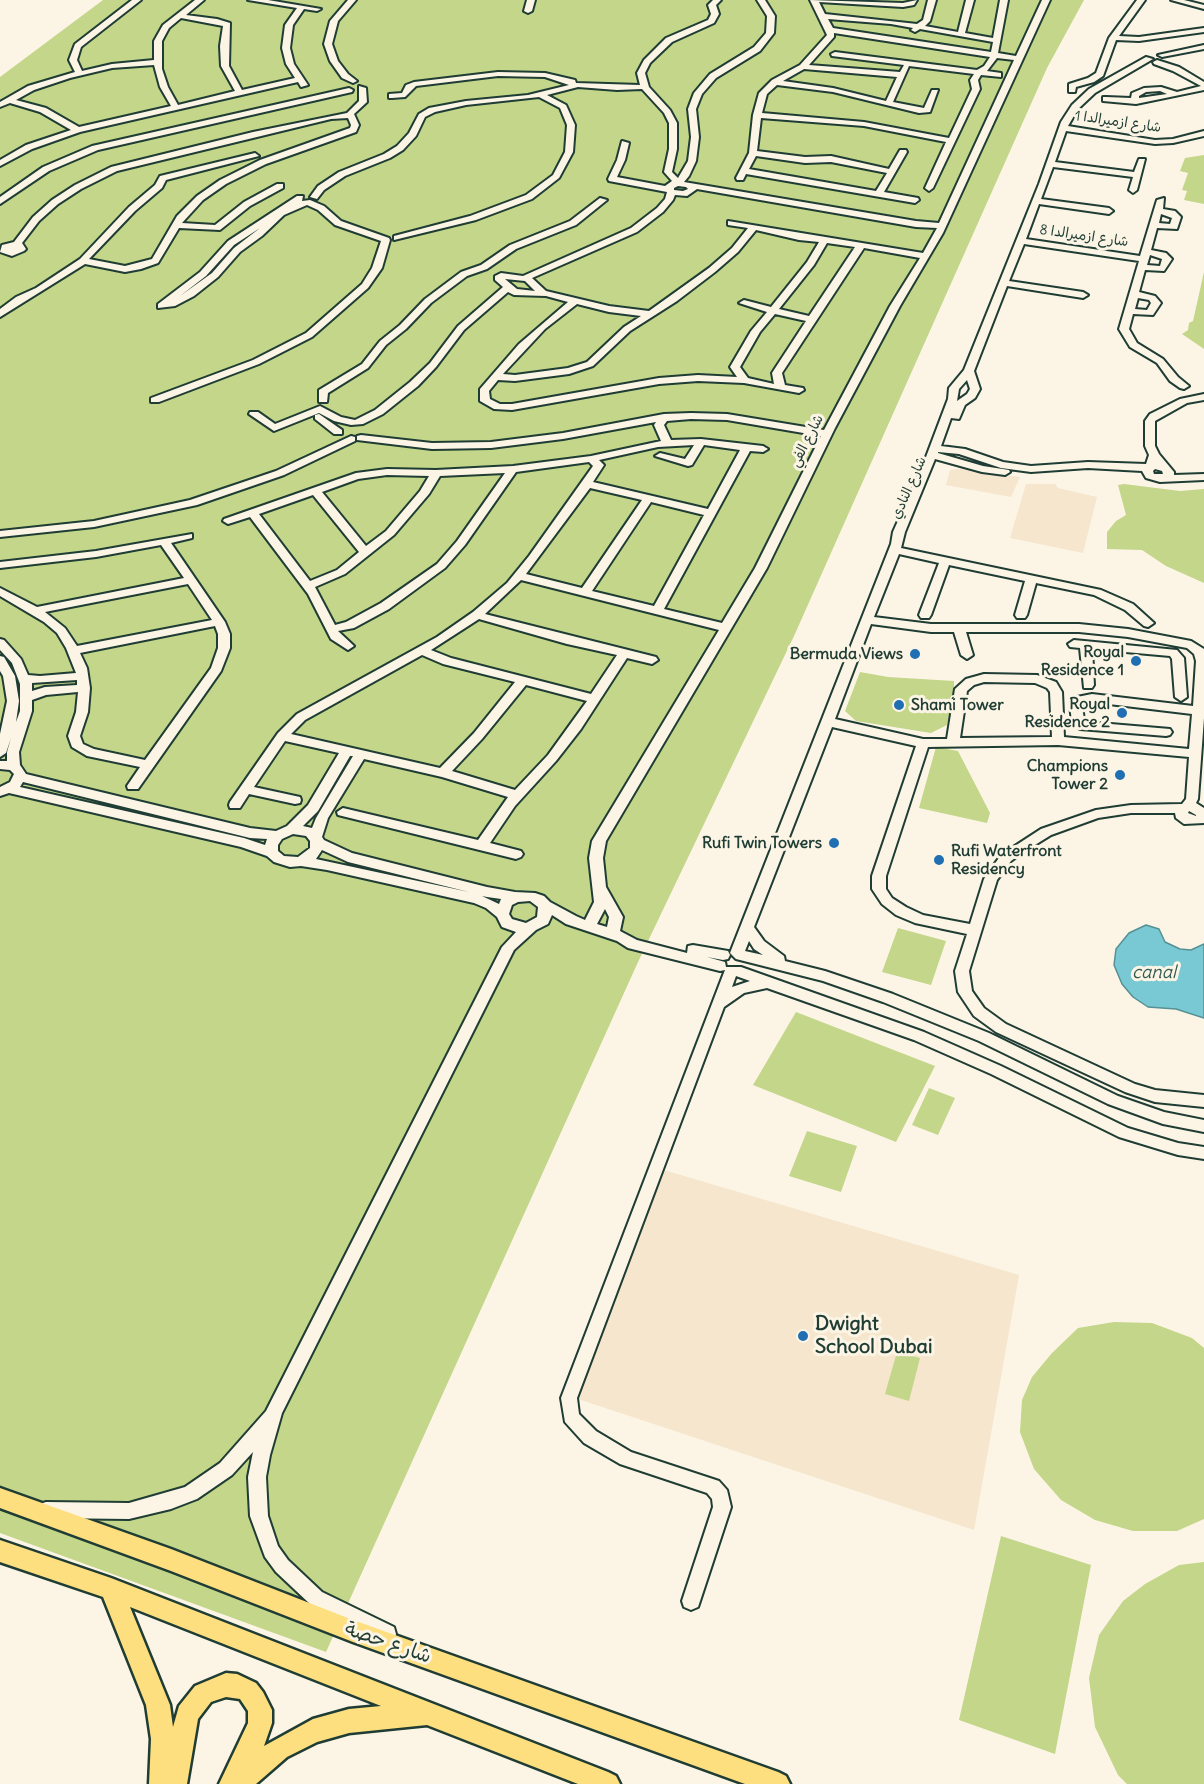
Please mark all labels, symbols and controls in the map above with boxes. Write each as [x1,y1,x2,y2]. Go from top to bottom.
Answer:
street label: شارع ازميرالدا 1 [1074,108,1162,136]
street label: شارع ازميرالدا 8 [1038,221,1130,251]
street label: شارع الفي [787,412,827,470]
street label: شارع النادي [888,454,930,522]
place label: Royal Residence 1 [1041,642,1124,680]
place label: Bermuda Views [790,644,903,664]
marker: Bermuda Views [908,647,922,661]
marker: Royal Residence 1 [1129,654,1143,668]
place label: Royal Residence 2 [1024,694,1110,732]
place label: Shami Tower [911,695,1004,715]
marker: Shami Tower [892,698,906,712]
marker: Royal Residence 2 [1115,706,1129,720]
place label: Champions Tower 2 [1027,756,1108,794]
marker: Champions Tower 2 [1113,768,1127,782]
place label: Rufi Twin Towers [702,833,822,853]
marker: Rufi Twin Towers [827,836,841,850]
place label: Rufi Waterfront Residency [951,841,1062,879]
marker: Rufi Waterfront Residency [932,853,946,867]
water label: canal [1132,962,1176,984]
place label: Dwight School Dubai [815,1312,932,1359]
marker: Dwight School Dubai [796,1329,810,1343]
street label: شارع حصة [342,1617,434,1669]

